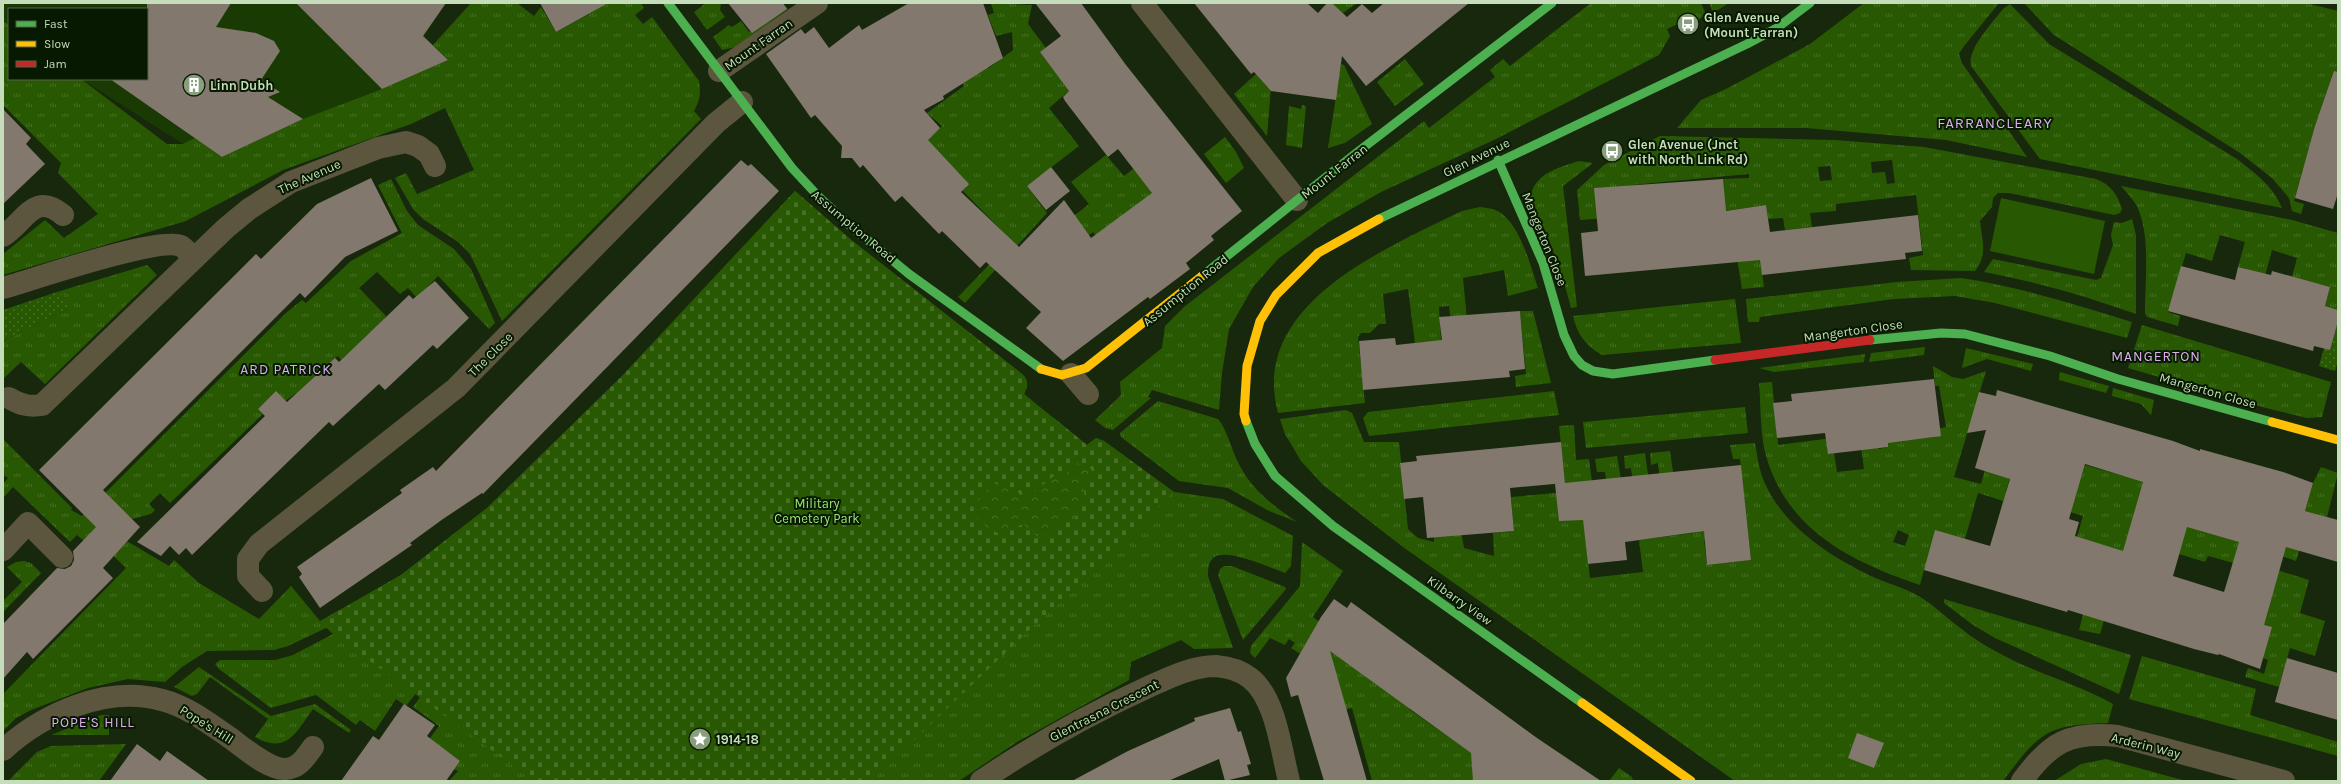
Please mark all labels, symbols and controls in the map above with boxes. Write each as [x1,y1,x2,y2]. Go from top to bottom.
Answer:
legend [8,8,148,80]
place label: Glen Avenue (Mount Farran) [1704,10,1798,40]
bus stop icon: Glen Avenue (Mount Farran) [1675,11,1701,37]
street label: Mount Farran [721,15,795,73]
text: Fast [44,17,68,31]
text: Slow [44,37,70,51]
text: Jam [44,57,67,71]
building icon: Linn Dubh [181,72,207,98]
place label: Linn Dubh [210,78,273,93]
district label: FARRANCLEARY [1937,114,2053,132]
street label: Glen Avenue [1440,135,1512,180]
place label: Glen Avenue (Jnct with North Link Rd) [1628,137,1748,167]
bus stop icon: Glen Avenue (Jnct with North Link Rd) [1599,138,1625,164]
street label: Mount Farran [1298,141,1370,202]
street label: The Avenue [276,156,343,197]
street label: Assumption Road [808,187,899,266]
street label: Mangerton Close [1519,190,1570,289]
street label: Assumption Road [1140,251,1231,329]
street label: Mangerton Close [1803,316,1904,345]
street label: The Close [465,329,516,380]
district label: MANGERTON [2111,348,2201,365]
district label: ARD PATRICK [240,361,332,378]
street label: Mangerton Close [2158,370,2258,412]
park label: Military Cemetery Park [774,496,860,526]
street label: Kilbarry View [1424,572,1496,629]
street label: Glentrasna Crescent [1047,676,1161,744]
street label: Pope's Hill [177,702,236,747]
district label: POPE'S HILL [51,714,135,731]
place icon: 1914-18 [687,726,713,752]
street label: Arderin Way [2110,730,2182,761]
place label: 1914-18 [716,732,759,747]

